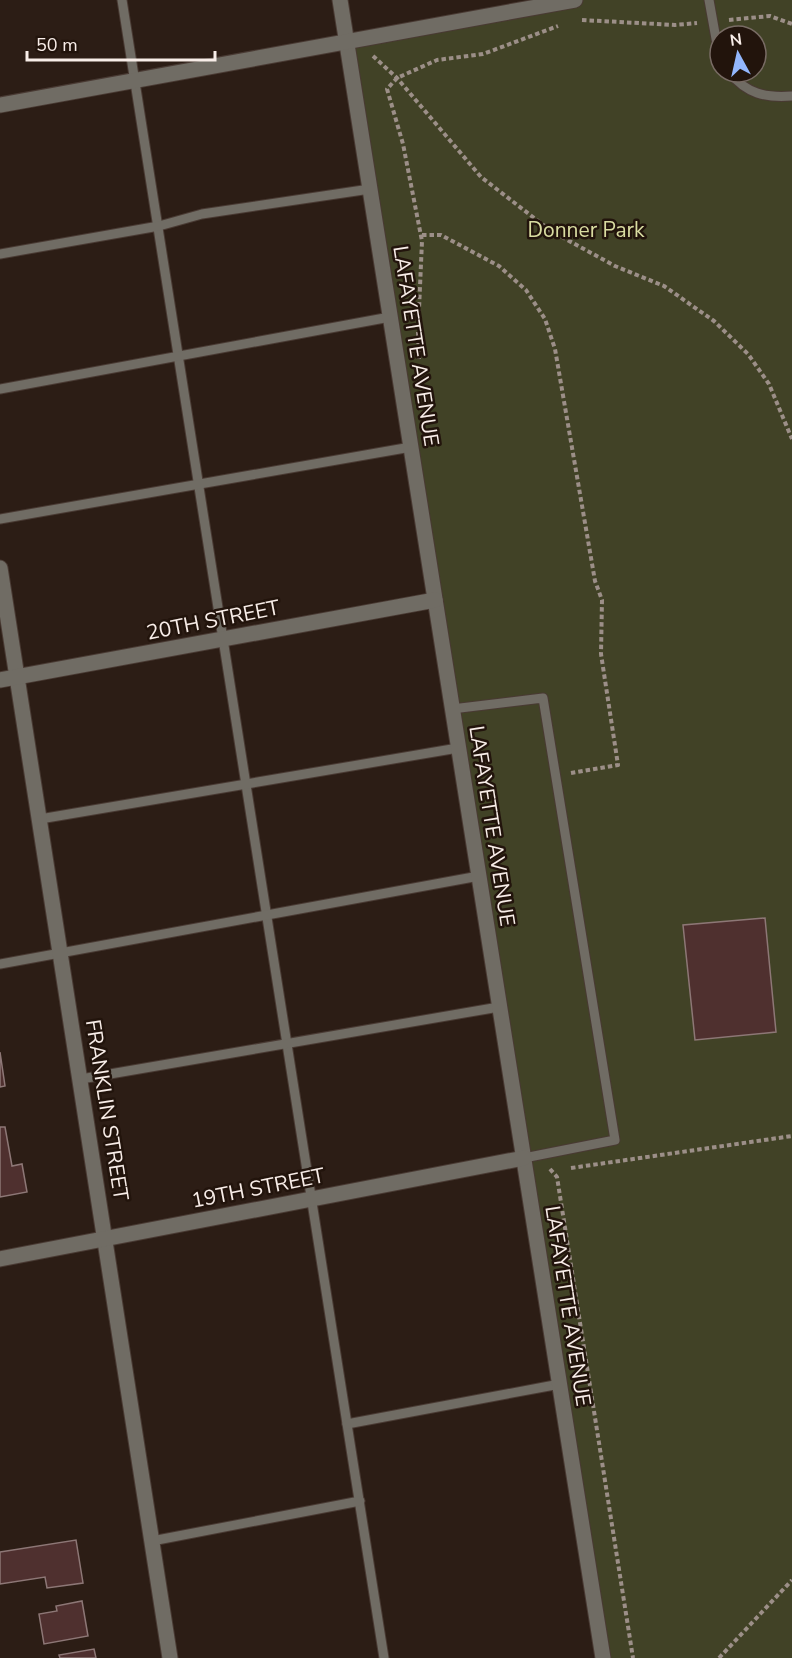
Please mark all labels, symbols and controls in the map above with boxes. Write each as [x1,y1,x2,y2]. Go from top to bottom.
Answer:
scale bar [27,24,214,62]
north arrow [708,24,768,84]
text: N [729,28,744,52]
text: 50 m [36,33,78,57]
park label: Donner Park [527,216,645,244]
street label: LAFAYETTE AVENUE [386,244,446,448]
street label: 20TH STREET [144,593,282,647]
street label: LAFAYETTE AVENUE [462,724,522,928]
street label: FRANKLIN STREET [79,1017,135,1203]
street label: 19TH STREET [189,1161,327,1215]
street label: LAFAYETTE AVENUE [538,1204,598,1408]

